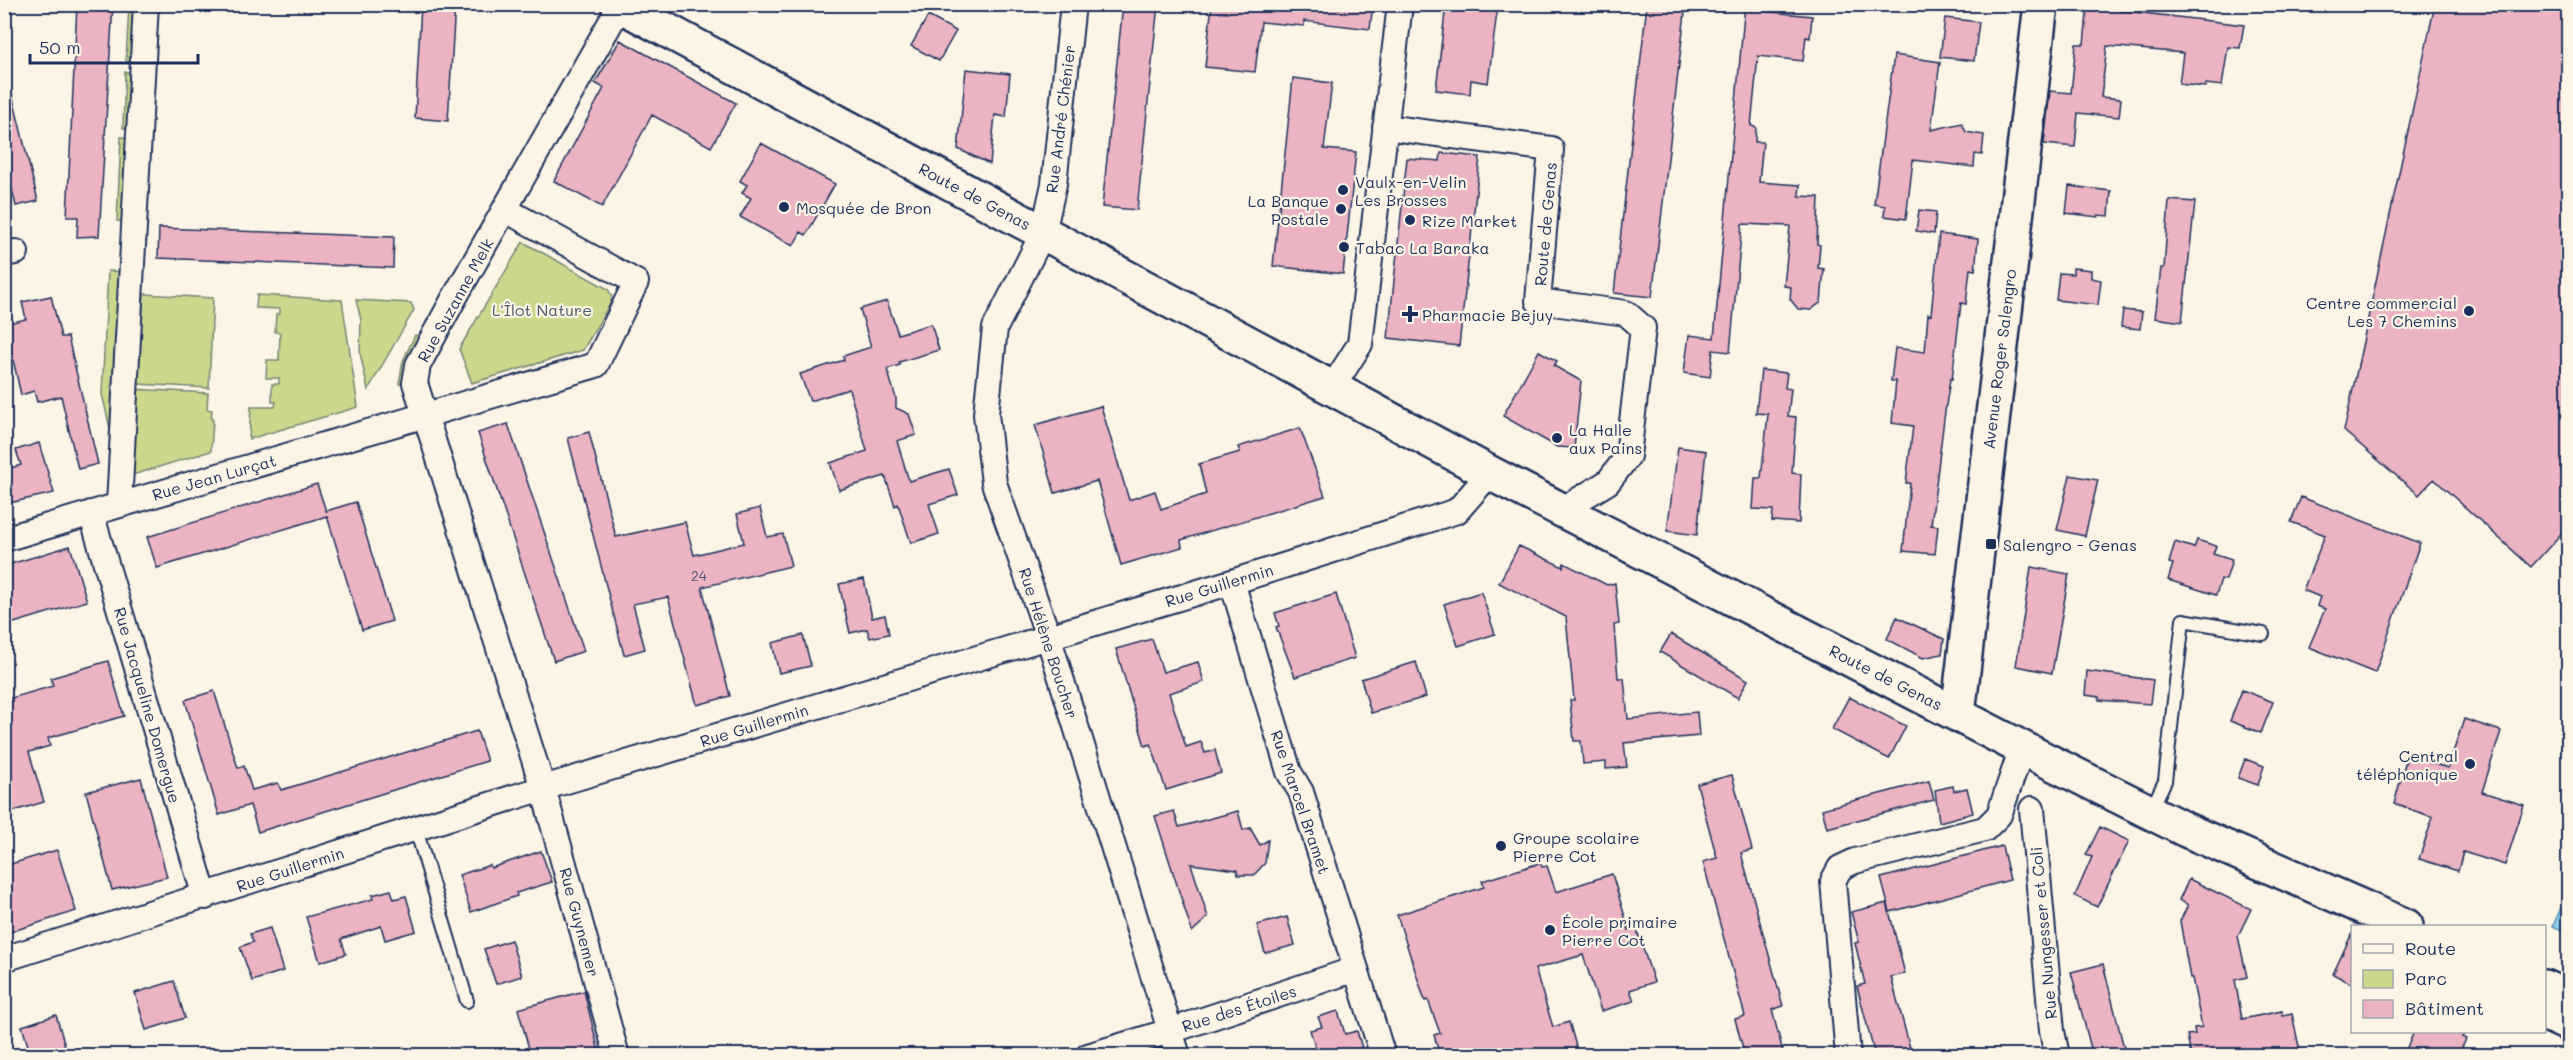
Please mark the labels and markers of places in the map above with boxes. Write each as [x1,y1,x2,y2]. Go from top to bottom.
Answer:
place label: Vaulx-en-Velin Les Brosses [1355,171,1466,210]
marker: Vaulx-en-Velin Les Brosses [1336,183,1350,197]
place label: La Banque Postale [1248,190,1329,229]
place label: Mosquée de Bron [796,197,931,218]
marker: Mosquée de Bron [777,200,791,214]
marker: La Banque Postale [1334,202,1348,216]
place label: Rize Market [1422,210,1517,231]
marker: Rize Market [1403,213,1417,227]
place label: Tabac La Baraka [1356,237,1489,258]
marker: Tabac La Baraka [1337,240,1351,254]
place label: Centre commercial Les 7 Chemins [2306,292,2457,331]
place label: Pharmacie Bejuy [1422,304,1553,325]
marker: Centre commercial Les 7 Chemins [2462,304,2476,318]
marker: Pharmacie Bejuy [1403,307,1417,321]
place label: La Halle aux Pains [1569,419,1642,458]
marker: La Halle aux Pains [1550,431,1564,445]
place label: Salengro - Genas [2003,534,2137,555]
marker: Salengro - Genas [1984,537,1998,551]
place label: Central téléphonique [2356,745,2458,784]
marker: Central téléphonique [2463,757,2477,771]
place label: Groupe scolaire Pierre Cot [1513,827,1640,866]
marker: Groupe scolaire Pierre Cot [1494,839,1508,853]
place label: École primaire Pierre Cot [1562,911,1677,950]
marker: École primaire Pierre Cot [1543,923,1557,937]

